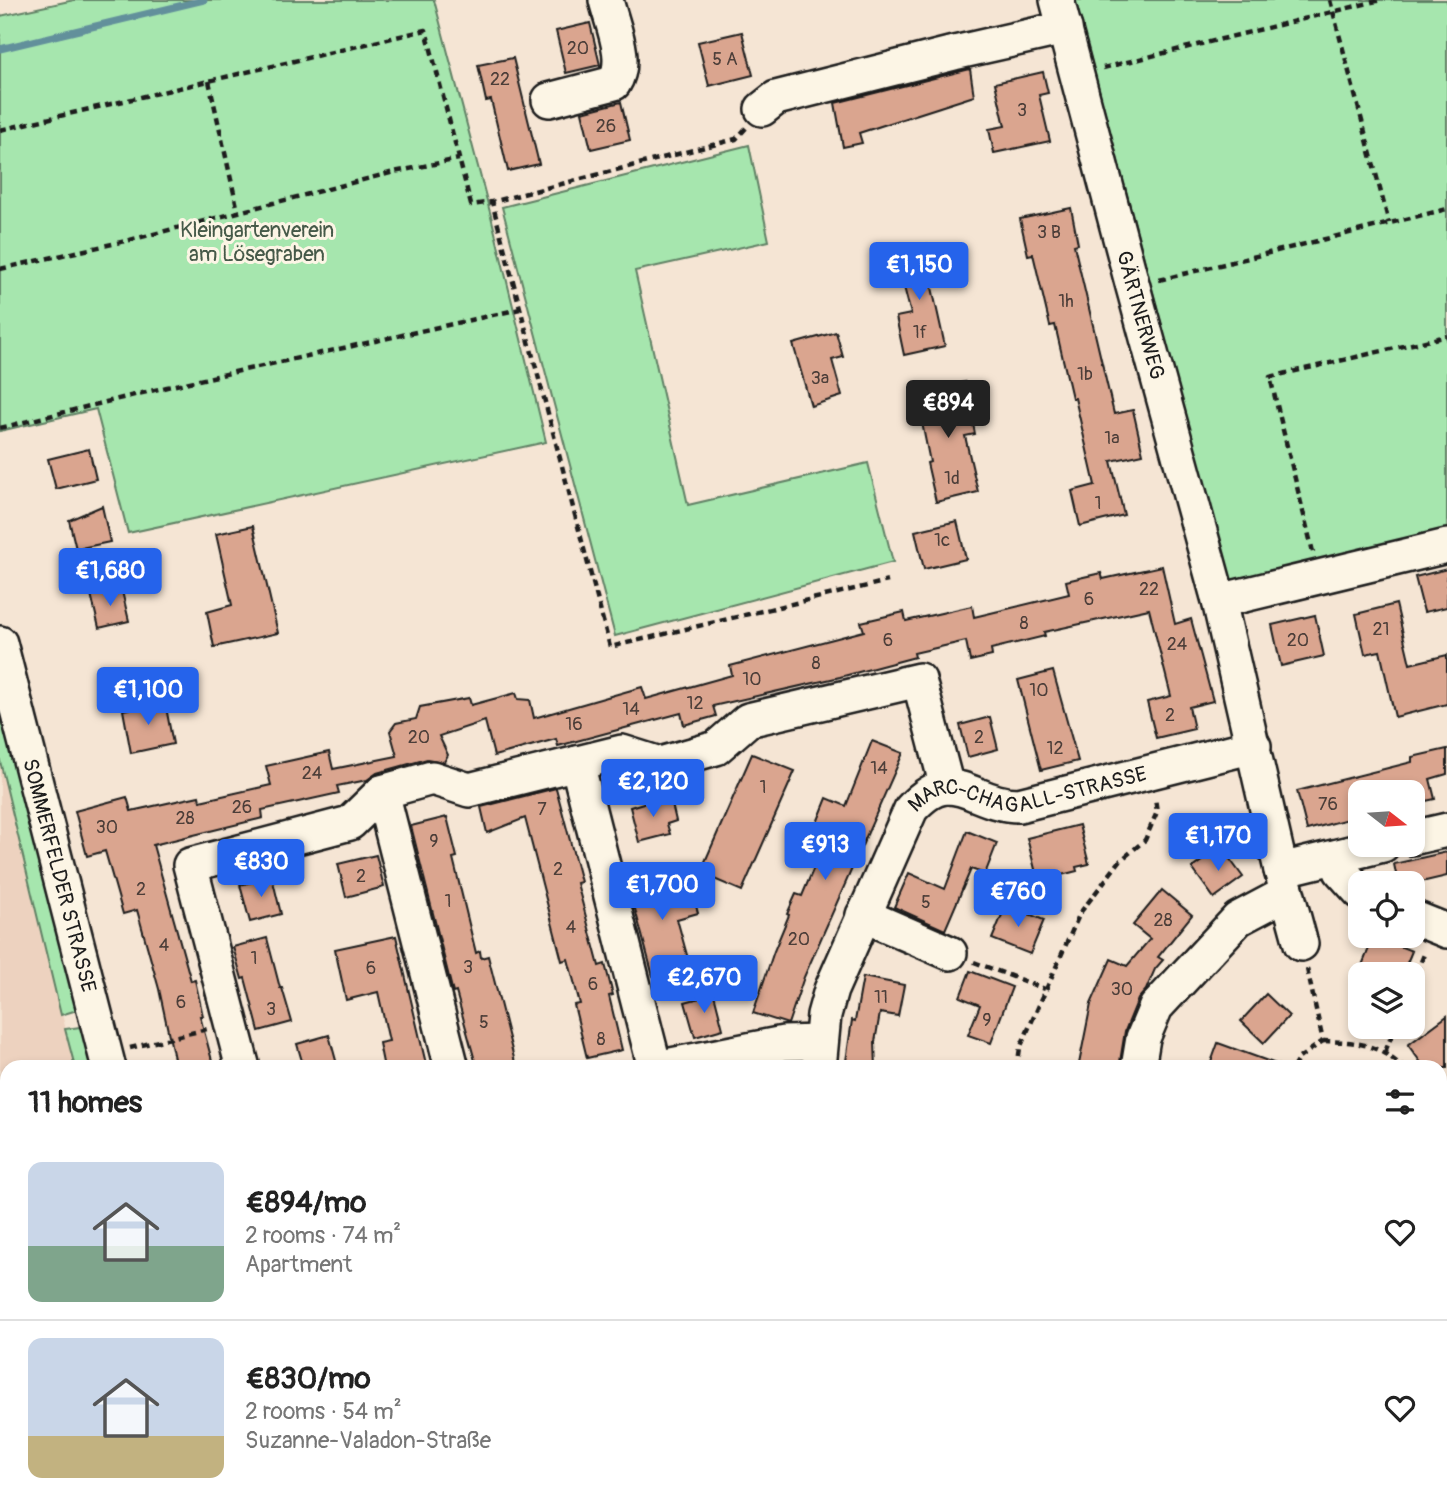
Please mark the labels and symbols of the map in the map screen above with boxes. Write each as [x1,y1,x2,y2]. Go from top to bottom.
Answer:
house number: 20 [567,37,589,60]
house number: 5 A [712,48,738,71]
house number: 22 [490,68,510,91]
house number: 3 [1017,99,1027,122]
house number: 26 [596,115,616,138]
park label: Kleingartenverein am Lösegraben [180,217,334,268]
house number: 3 B [1037,221,1061,244]
pin: €1,150 [862,243,976,302]
street label: GÄRTNERWEG [1111,248,1171,382]
house number: 1h [1058,290,1074,313]
house number: 1f [913,321,928,344]
house number: 1b [1077,363,1093,386]
house number: 3a [811,367,829,390]
pin: €894 [907,380,989,440]
house number: 1a [1104,427,1120,450]
house number: 1d [944,467,960,490]
house number: 1 [1094,492,1102,515]
house number: 1c [934,529,950,552]
pin: €1,680 [53,548,167,608]
house number: 22 [1139,578,1159,601]
house number: 6 [1084,588,1094,611]
house number: 8 [1019,612,1029,635]
house number: 21 [1372,618,1390,641]
house number: 6 [883,629,893,652]
house number: 20 [1287,629,1309,652]
house number: 24 [1167,633,1188,656]
house number: 8 [811,652,821,675]
pin: €1,100 [91,668,205,727]
house number: 10 [742,668,762,691]
house number: 10 [1029,679,1049,702]
house number: 12 [686,692,704,715]
house number: 14 [622,698,640,721]
house number: 2 [1165,704,1175,727]
house number: 16 [565,713,583,736]
house number: 20 [408,726,430,749]
house number: 2 [974,726,984,749]
house number: 12 [1046,737,1064,760]
street label: SOMMERFELDER STRASSE [17,756,103,995]
house number: 14 [870,757,888,780]
pin: €2,120 [596,760,710,819]
street label: MARC-CHAGALL-STRASSE [902,760,1149,819]
house number: 24 [302,762,323,785]
house number: 1 [759,776,767,799]
north arrow [1348,780,1424,858]
house number: 76 [1318,793,1338,816]
house number: 26 [232,796,252,819]
house number: 7 [537,798,547,821]
house number: 28 [175,807,195,830]
pin: €1,170 [1161,814,1275,873]
house number: 30 [96,816,118,839]
pin: €913 [784,822,866,882]
house number: 9 [429,830,439,853]
pin: €830 [220,839,302,899]
house number: 2 [553,858,563,881]
pin: €1,700 [605,862,719,922]
house number: 2 [356,865,366,888]
pin: €760 [977,870,1059,929]
house number: 2 [136,878,146,901]
house number: 1 [444,890,452,913]
house number: 5 [921,891,931,914]
house number: 28 [1153,909,1173,932]
house number: 4 [566,916,577,939]
house number: 20 [788,928,810,951]
house number: 4 [159,934,170,957]
house number: 1 [250,947,258,970]
house number: 3 [463,956,473,979]
pin: €2,670 [647,956,761,1015]
house number: 6 [366,957,376,980]
house number: 6 [588,973,598,996]
house number: 30 [1111,978,1133,1001]
house number: 11 [874,986,888,1009]
house number: 6 [176,991,186,1014]
house number: 3 [266,998,276,1021]
house number: 9 [982,1009,992,1032]
house number: 5 [479,1011,489,1034]
house number: 8 [596,1028,606,1051]

